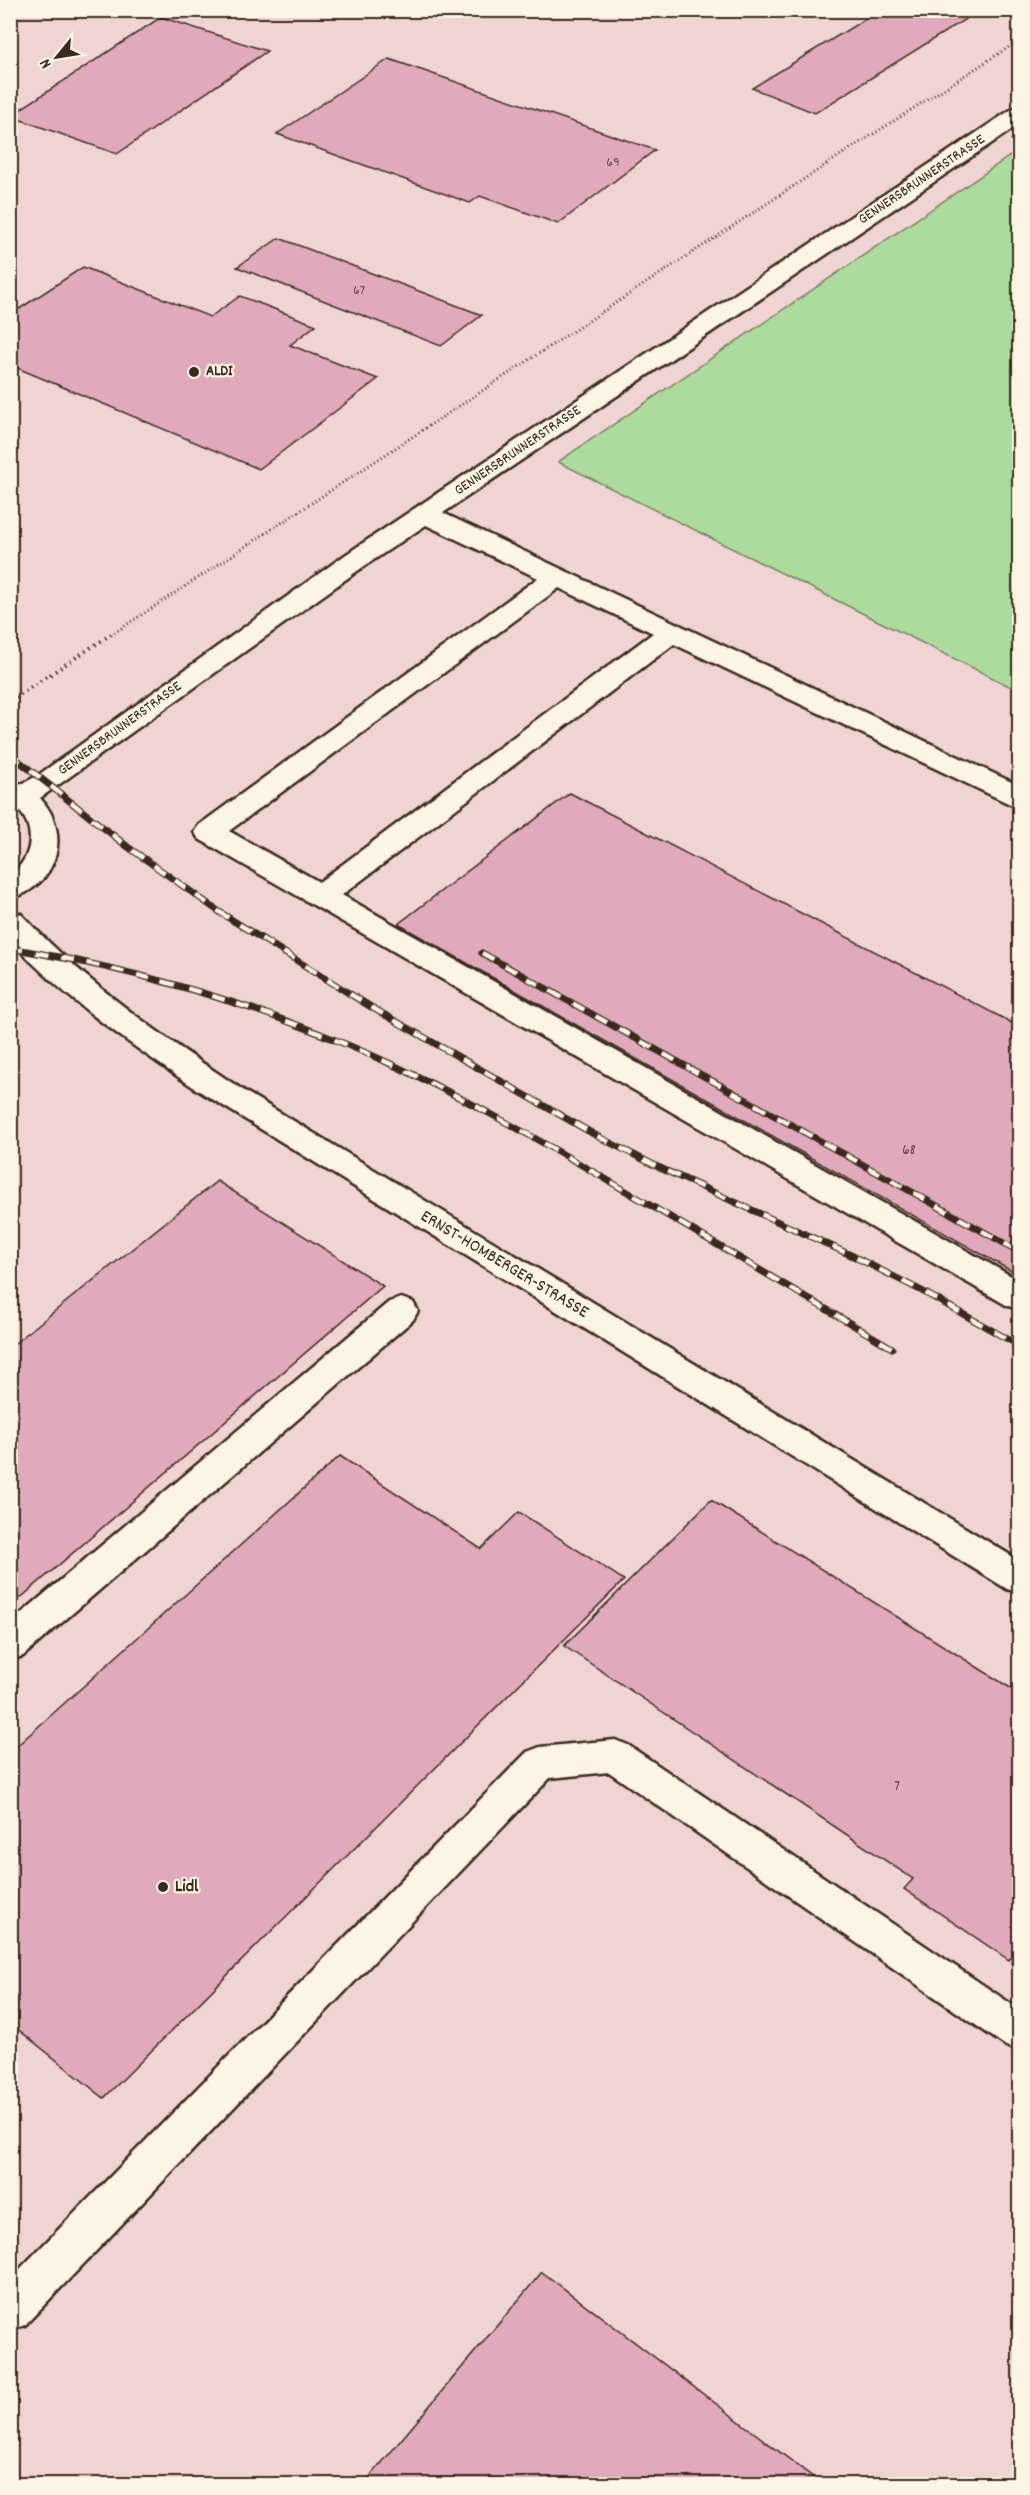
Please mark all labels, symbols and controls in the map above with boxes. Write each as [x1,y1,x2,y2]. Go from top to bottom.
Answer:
north arrow [27,27,87,87]
text: N [34,54,58,72]
street label: GENNERSBRUNNERSTRASSE [854,129,990,231]
house number: 69 [606,153,620,173]
house number: 67 [353,281,365,301]
place label: ALDI [206,361,233,383]
marker: ALDI [187,365,201,379]
street label: GENNERSBRUNNERSTRASSE [450,400,586,502]
street label: GENNERSBRUNNERSTRASSE [53,676,187,782]
house number: 68 [902,1140,916,1162]
street label: ERNST-HOMBERGER-STRASSE [415,1205,593,1325]
house number: 7 [894,1776,900,1798]
place label: Lidl [175,1875,199,1900]
marker: Lidl [156,1880,170,1894]

